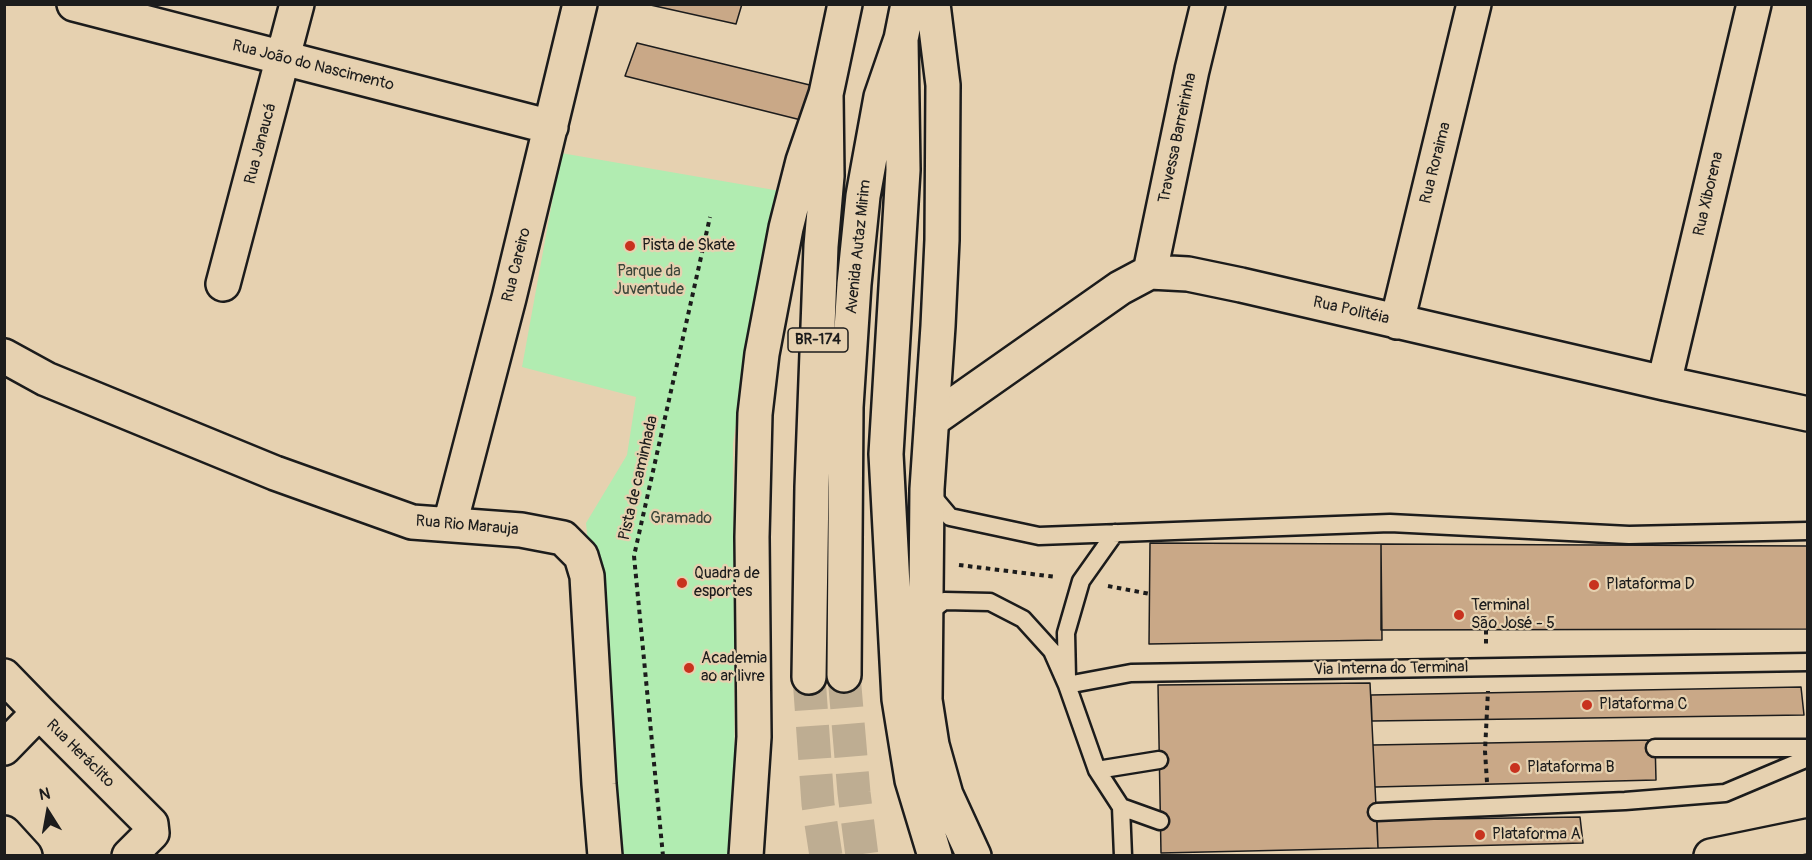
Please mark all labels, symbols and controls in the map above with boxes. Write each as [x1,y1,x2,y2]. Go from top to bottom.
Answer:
street label: Rua João do Nascimento [230,37,396,95]
street label: Travessa Barreirinha [1155,71,1201,205]
street label: Rua Janaucá [241,102,281,186]
street label: Rua Roraima [1417,120,1455,206]
street label: Rua Xiborena [1690,150,1728,238]
street label: Avenida Autaz Mirim [842,179,876,315]
street label: Rua Careiro [499,226,535,304]
place label: Pista de Skate [642,236,735,256]
marker: Pista de Skate [623,239,637,253]
park label: Parque da Juventude [614,262,684,300]
street label: Rua Politéia [1311,293,1391,329]
road number: BR-174 [788,328,848,352]
street label: Pista de caminhada [615,414,663,542]
park label: Gramado [650,509,712,529]
street label: Rua Rio Marauja [415,512,519,540]
place label: Quadra de esportes [694,564,760,602]
place label: Plataforma D [1606,575,1694,595]
marker: Quadra de esportes [675,576,689,590]
marker: Plataforma D [1587,578,1601,592]
place label: Terminal São José - 5 [1471,596,1555,634]
marker: Terminal São José - 5 [1452,608,1466,622]
place label: Academia ao ar livre [701,649,767,687]
street label: Via Interna do Terminal [1313,658,1469,680]
marker: Academia ao ar livre [682,661,696,675]
place label: Plataforma C [1599,695,1687,715]
marker: Plataforma C [1580,698,1594,712]
street label: Rua Heráclito [42,716,118,792]
place label: Plataforma B [1527,758,1615,778]
marker: Plataforma B [1508,761,1522,775]
north arrow [18,782,78,842]
text: N [37,783,52,805]
place label: Plataforma A [1492,825,1581,845]
marker: Plataforma A [1473,828,1487,842]

